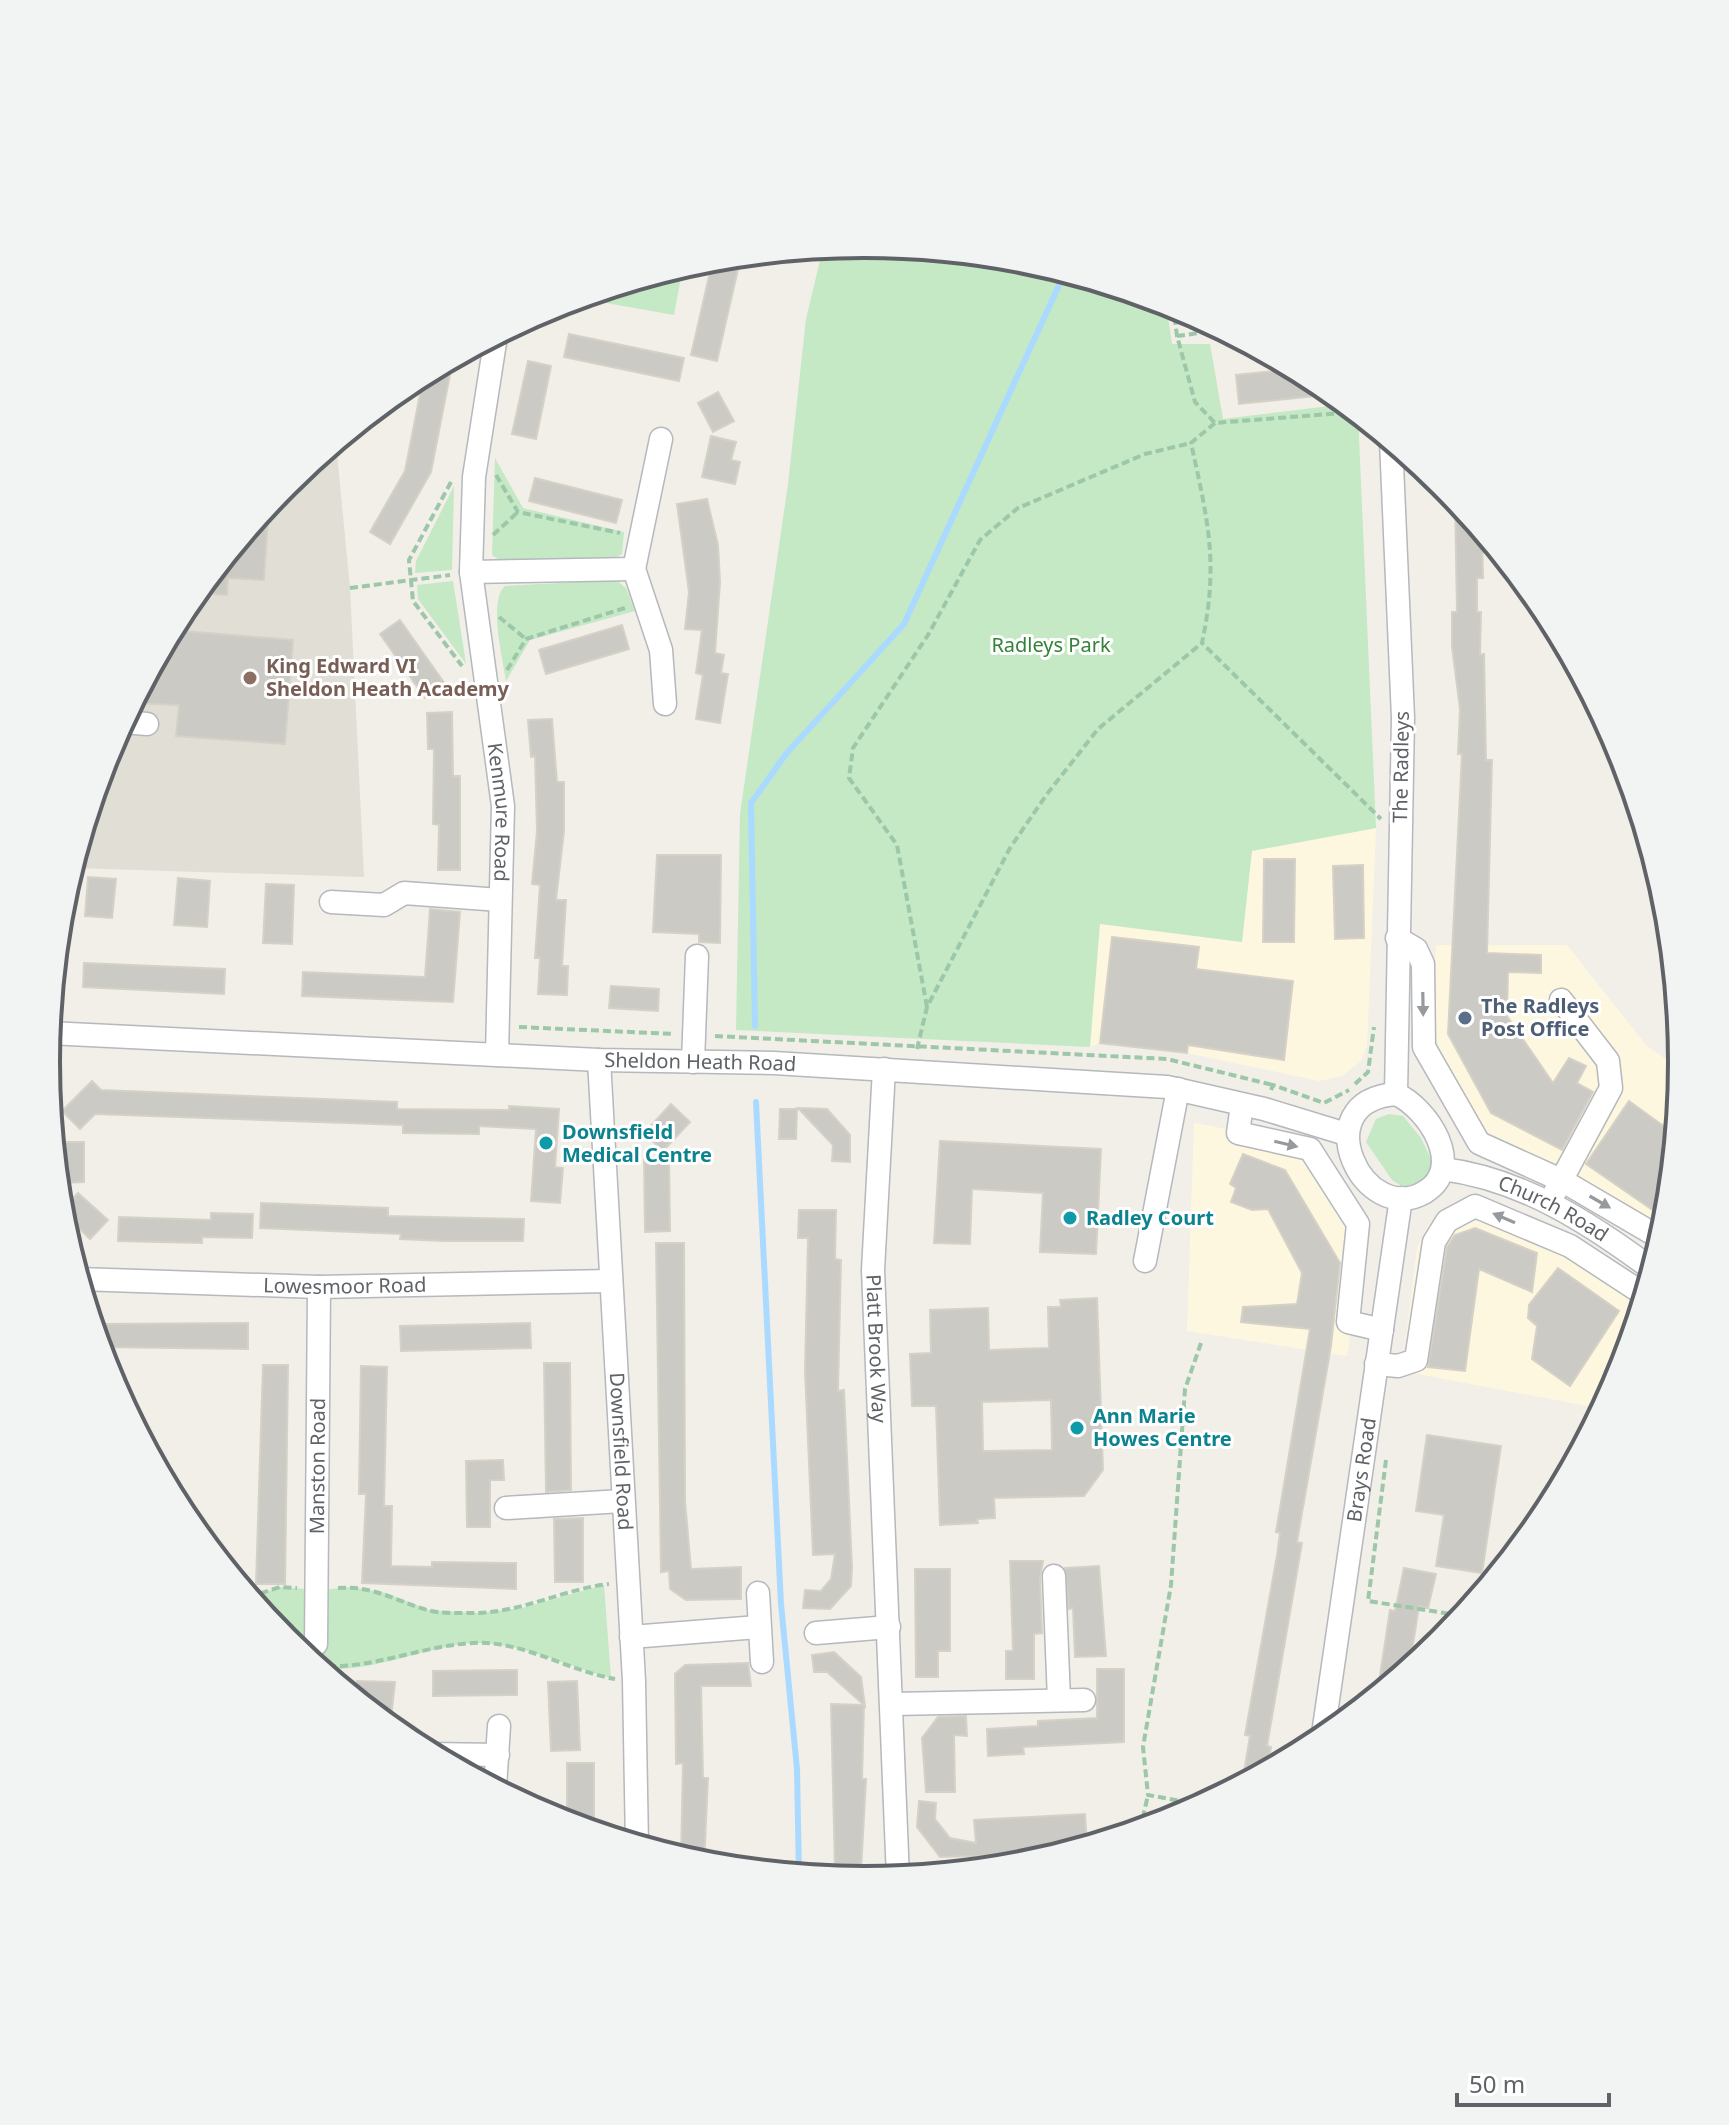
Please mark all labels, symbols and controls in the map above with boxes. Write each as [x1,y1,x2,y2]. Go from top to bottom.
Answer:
park label: Radleys Park [991,631,1111,658]
place label: King Edward VI Sheldon Heath Academy [266,652,510,702]
marker: King Edward VI Sheldon Heath Academy [241,669,259,687]
street label: The Radleys [1386,711,1415,823]
street label: Kenmure Road [481,741,517,882]
one-way arrow [1417,992,1430,1017]
place label: The Radleys Post Office [1481,992,1599,1042]
marker: The Radleys Post Office [1456,1009,1474,1027]
street label: Sheldon Heath Road [604,1046,797,1077]
place label: Downsfield Medical Centre [562,1118,712,1168]
marker: Downsfield Medical Centre [537,1134,555,1152]
one-way arrow [1274,1138,1299,1150]
street label: Church Road [1495,1169,1614,1248]
one-way arrow [1589,1195,1611,1209]
place label: Radley Court [1086,1204,1214,1231]
marker: Radley Court [1061,1209,1079,1227]
one-way arrow [1492,1211,1516,1224]
street label: Lowesmoor Road [263,1271,427,1300]
street label: Platt Brook Way [860,1274,893,1424]
street label: Downsfield Road [604,1372,639,1531]
street label: Manston Road [303,1398,331,1534]
place label: Ann Marie Howes Centre [1093,1402,1232,1452]
street label: Brays Road [1340,1416,1382,1524]
marker: Ann Marie Howes Centre [1068,1419,1086,1437]
scale bar [1457,2057,1609,2107]
text: 50 m [1469,2067,1525,2100]

